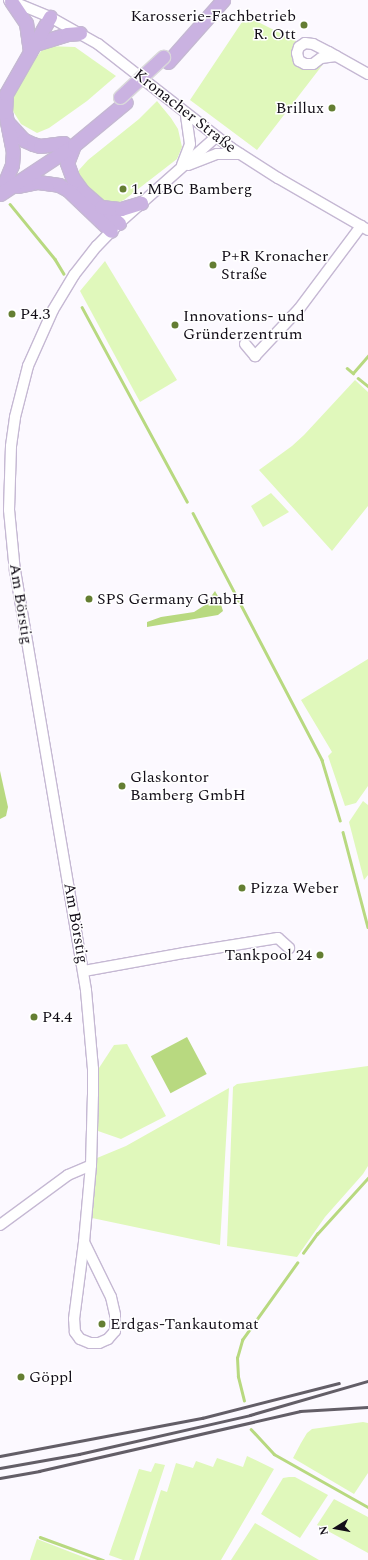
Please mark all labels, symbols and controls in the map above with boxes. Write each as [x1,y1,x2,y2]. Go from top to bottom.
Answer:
place label: Karosserie-Fachbetrieb R. Ott [131,6,296,44]
marker: Karosserie-Fachbetrieb R. Ott [299,20,309,30]
street label: Kronacher Straße [130,65,240,157]
place label: Brillux [276,98,324,118]
marker: Brillux [327,103,337,113]
place label: 1. MBC Bamberg [131,179,252,199]
marker: 1. MBC Bamberg [118,184,128,194]
place label: P+R Kronacher Straße [221,246,328,284]
marker: P+R Kronacher Straße [208,260,218,270]
place label: P4.3 [20,304,50,324]
place label: Innovations- und Gründerzentrum [183,306,305,344]
marker: P4.3 [7,309,17,319]
marker: Innovations- und Gründerzentrum [170,320,180,330]
street label: Am Börstig [5,562,37,646]
place label: SPS Germany GmbH [97,589,245,609]
marker: SPS Germany GmbH [84,594,94,604]
place label: Glaskontor Bamberg GmbH [130,767,246,805]
marker: Glaskontor Bamberg GmbH [117,781,127,791]
place label: Pizza Weber [250,878,339,898]
street label: Am Börstig [59,881,93,965]
marker: Pizza Weber [237,883,247,893]
place label: Tankpool 24 [225,945,312,965]
marker: Tankpool 24 [315,950,325,960]
place label: P4.4 [42,1007,72,1027]
marker: P4.4 [29,1012,39,1022]
place label: Erdgas-Tankautomat [110,1314,259,1334]
marker: Erdgas-Tankautomat [97,1319,107,1329]
place label: Göppl [29,1367,73,1387]
marker: Göppl [16,1372,26,1382]
north arrow [316,1508,356,1548]
text: N [315,1524,333,1536]

